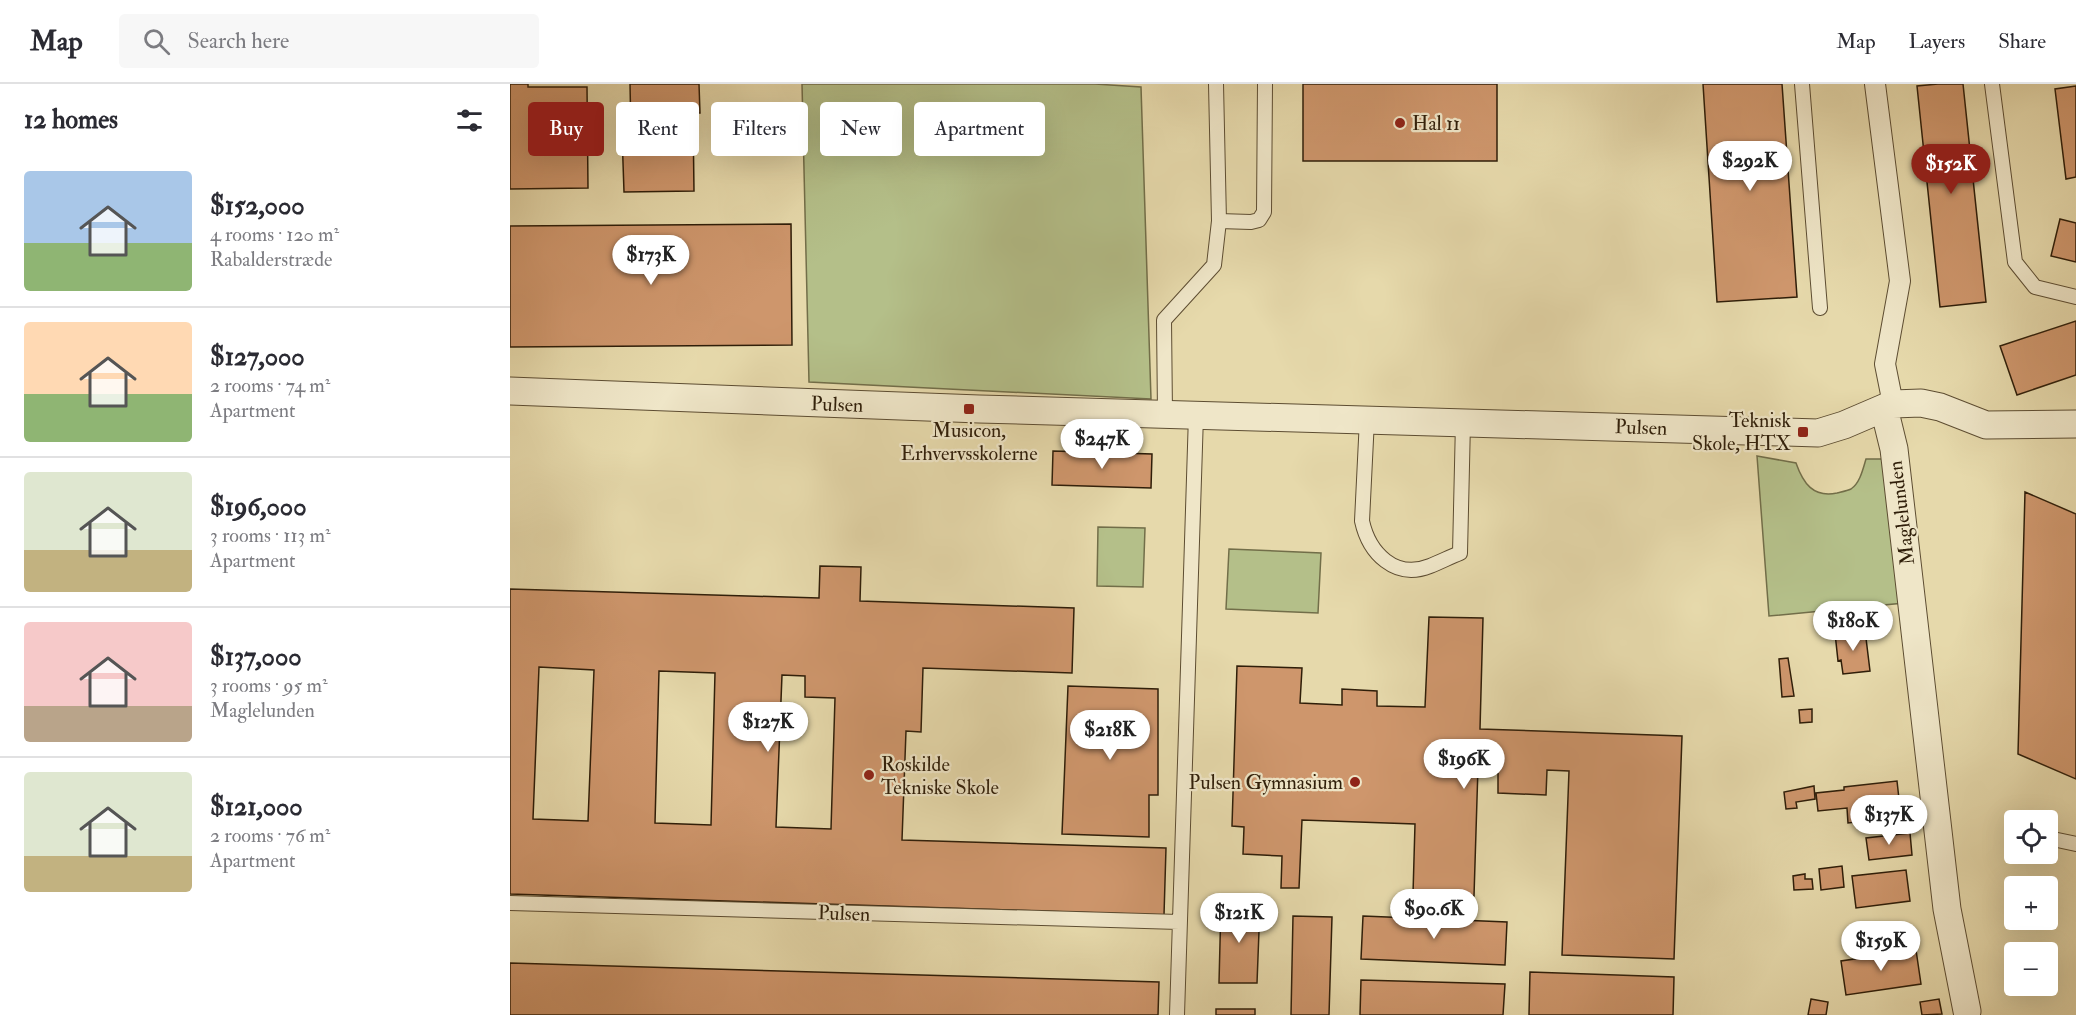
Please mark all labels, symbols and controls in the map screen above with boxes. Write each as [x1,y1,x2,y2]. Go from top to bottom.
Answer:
search box [119,14,539,68]
text: Map [30,24,83,59]
icon: search [140,25,173,58]
text: Search here [188,27,289,55]
text: Map [1836,28,1876,55]
text: Layers [1909,28,1965,55]
text: Share [1998,28,2046,55]
chip: Buy [528,102,604,156]
chip: Rent [616,102,699,156]
chip: Filters [711,102,808,156]
chip: New [820,102,902,156]
chip: Apartment [914,102,1045,156]
text: 12 homes [24,104,118,136]
icon: filters [453,104,486,137]
place label: Hal 11 [1412,111,1460,136]
marker: Hal 11 [1393,116,1407,130]
pin: $292K [1708,141,1792,192]
pin: $152K [1909,144,1993,195]
text: $292K [1722,148,1778,173]
text: $152K [1925,151,1977,176]
text: $152,000 [210,190,305,222]
icon: home [72,195,144,267]
text: 4 rooms · 120 m² [210,222,339,247]
pin: $173K [609,235,693,286]
text: $173K [626,242,676,267]
text: Rabalderstræde [210,247,332,272]
text: $127,000 [210,341,305,373]
icon: home [72,346,144,418]
text: 2 rooms · 74 m² [210,373,331,398]
street label: Pulsen [810,391,864,418]
text: Apartment [210,398,295,423]
marker: Musicon, Erhvervsskolerne [962,402,976,416]
place label: Teknisk Skole, HTX [1692,408,1792,456]
street label: Pulsen [1614,414,1668,441]
place label: Musicon, Erhvervsskolerne [900,418,1038,466]
pin: $247K [1060,419,1144,470]
marker: Teknisk Skole, HTX [1796,425,1810,439]
text: $247K [1075,426,1129,451]
street label: Maglelunden [1883,459,1920,567]
text: $196,000 [210,491,306,523]
icon: home [72,496,144,568]
text: 3 rooms · 113 m² [210,523,331,548]
text: Apartment [210,548,295,573]
pin: $180K [1811,601,1895,652]
text: $180K [1827,608,1879,633]
text: $137,000 [210,641,302,673]
icon: home [72,646,144,718]
text: 3 rooms · 95 m² [210,673,328,698]
text: Maglelunden [210,698,315,723]
pin: $127K [726,702,810,753]
text: $127K [742,709,794,734]
pin: $218K [1068,710,1152,761]
text: $218K [1084,717,1136,742]
pin: $196K [1422,739,1506,790]
text: $196K [1438,746,1490,771]
place label: Roskilde Tekniske Skole [881,752,999,800]
marker: Roskilde Tekniske Skole [862,768,876,782]
place label: Pulsen Gymnasium [1188,770,1343,795]
marker: Pulsen Gymnasium [1348,775,1362,789]
text: $121,000 [210,791,303,823]
pin: $137K [1847,795,1931,846]
icon: home [72,796,144,868]
text: $137K [1864,802,1914,827]
map controls [2004,810,2058,996]
button: locate [2004,810,2058,864]
text: 2 rooms · 76 m² [210,823,330,848]
text: Apartment [210,848,295,873]
button: + [2004,876,2058,930]
pin: $90.6K [1385,889,1483,940]
pin: $121K [1197,893,1281,944]
text: $90.6K [1404,896,1464,921]
street label: Pulsen [817,900,871,927]
text: $121K [1214,900,1264,925]
pin: $159K [1839,921,1923,972]
text: $159K [1855,928,1907,953]
button: − [2004,942,2058,996]

